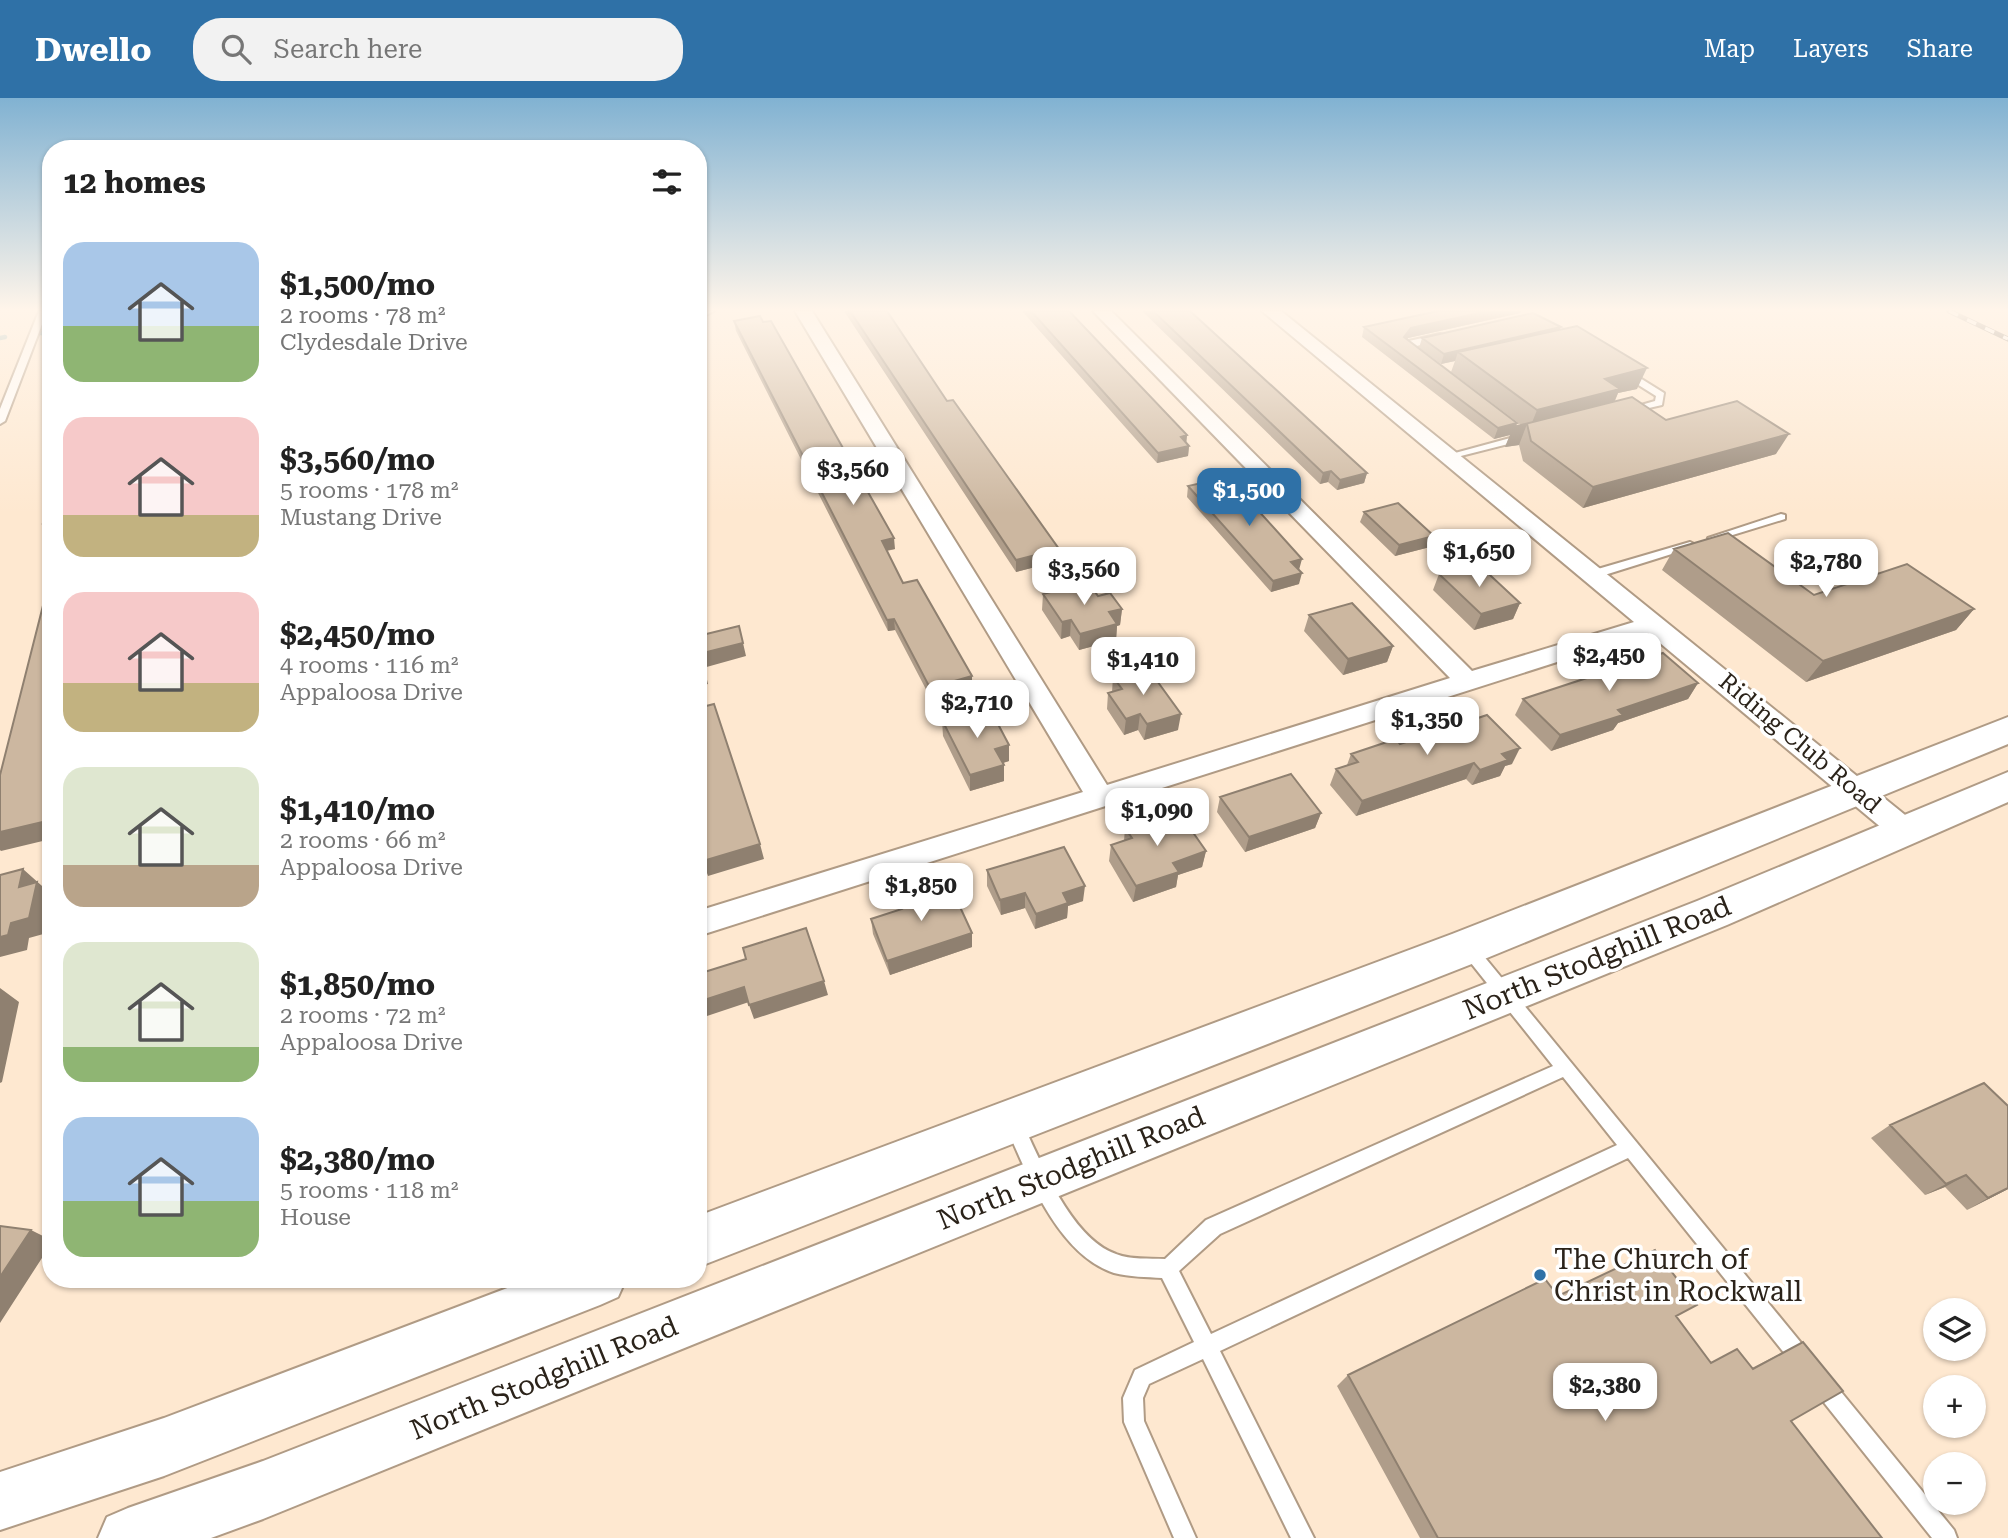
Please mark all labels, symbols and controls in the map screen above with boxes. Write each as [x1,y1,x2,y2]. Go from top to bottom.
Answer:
search box [193,18,683,81]
text: Dwello [35,30,151,69]
icon: search [217,30,255,68]
text: Search here [273,34,422,64]
text: Map [1704,35,1755,63]
text: Layers [1793,35,1869,63]
text: Share [1907,35,1973,63]
icon: filters [648,163,686,201]
text: 12 homes [63,165,206,200]
text: $1,500/mo [280,267,435,302]
icon: home [119,270,203,354]
text: 2 rooms · 78 m² [280,302,446,329]
text: Clydesdale Drive [280,329,468,356]
text: $3,560/mo [280,442,435,477]
icon: home [119,445,203,529]
pin: $3,560 [796,448,910,507]
text: $3,560 [817,456,889,483]
pin: $1,500 [1192,468,1306,528]
text: 5 rooms · 178 m² [280,477,458,504]
text: $1,500 [1213,477,1285,504]
text: Mustang Drive [280,504,442,531]
pin: $1,650 [1422,530,1536,589]
text: $1,650 [1443,538,1515,565]
pin: $2,780 [1769,540,1883,599]
pin: $3,560 [1027,547,1141,607]
text: $2,780 [1790,548,1862,575]
text: $3,560 [1048,556,1120,583]
text: $2,450/mo [280,617,435,652]
icon: home [119,620,203,704]
pin: $2,450 [1552,634,1666,693]
pin: $1,410 [1086,638,1200,697]
text: $2,450 [1573,642,1645,669]
text: $1,410 [1107,646,1179,673]
text: 4 rooms · 116 m² [280,652,458,679]
street label: Riding Club Road [1713,667,1887,819]
text: Appaloosa Drive [280,679,463,706]
pin: $2,710 [920,680,1034,740]
text: $2,710 [941,689,1013,716]
pin: $1,350 [1370,698,1484,757]
text: $1,350 [1391,706,1463,733]
pin: $1,090 [1100,788,1214,848]
text: $1,410/mo [280,792,435,827]
icon: home [119,795,203,879]
text: $1,090 [1121,797,1193,824]
text: 2 rooms · 66 m² [280,827,446,854]
text: Appaloosa Drive [280,854,463,881]
pin: $1,850 [864,864,978,923]
text: $1,850 [885,872,957,899]
street label: North Stodghill Road [1458,889,1736,1027]
text: $1,850/mo [280,967,435,1002]
icon: home [119,970,203,1054]
text: 2 rooms · 72 m² [280,1002,446,1029]
text: Appaloosa Drive [280,1029,463,1056]
street label: North Stodghill Road [932,1099,1210,1237]
text: $2,380/mo [280,1142,435,1177]
icon: home [119,1145,203,1229]
text: 5 rooms · 118 m² [280,1177,458,1204]
text: House [280,1204,351,1231]
place label: The Church of Christ in Rockwall [1554,1243,1803,1308]
marker: The Church of Christ in Rockwall [1532,1267,1548,1283]
map controls [1923,1298,1986,1515]
button: layers [1923,1298,1986,1361]
street label: North Stodghill Road [405,1309,683,1447]
pin: $2,380 [1548,1364,1662,1423]
text: $2,380 [1569,1372,1641,1399]
button: + [1923,1375,1986,1438]
button: − [1923,1452,1986,1515]

